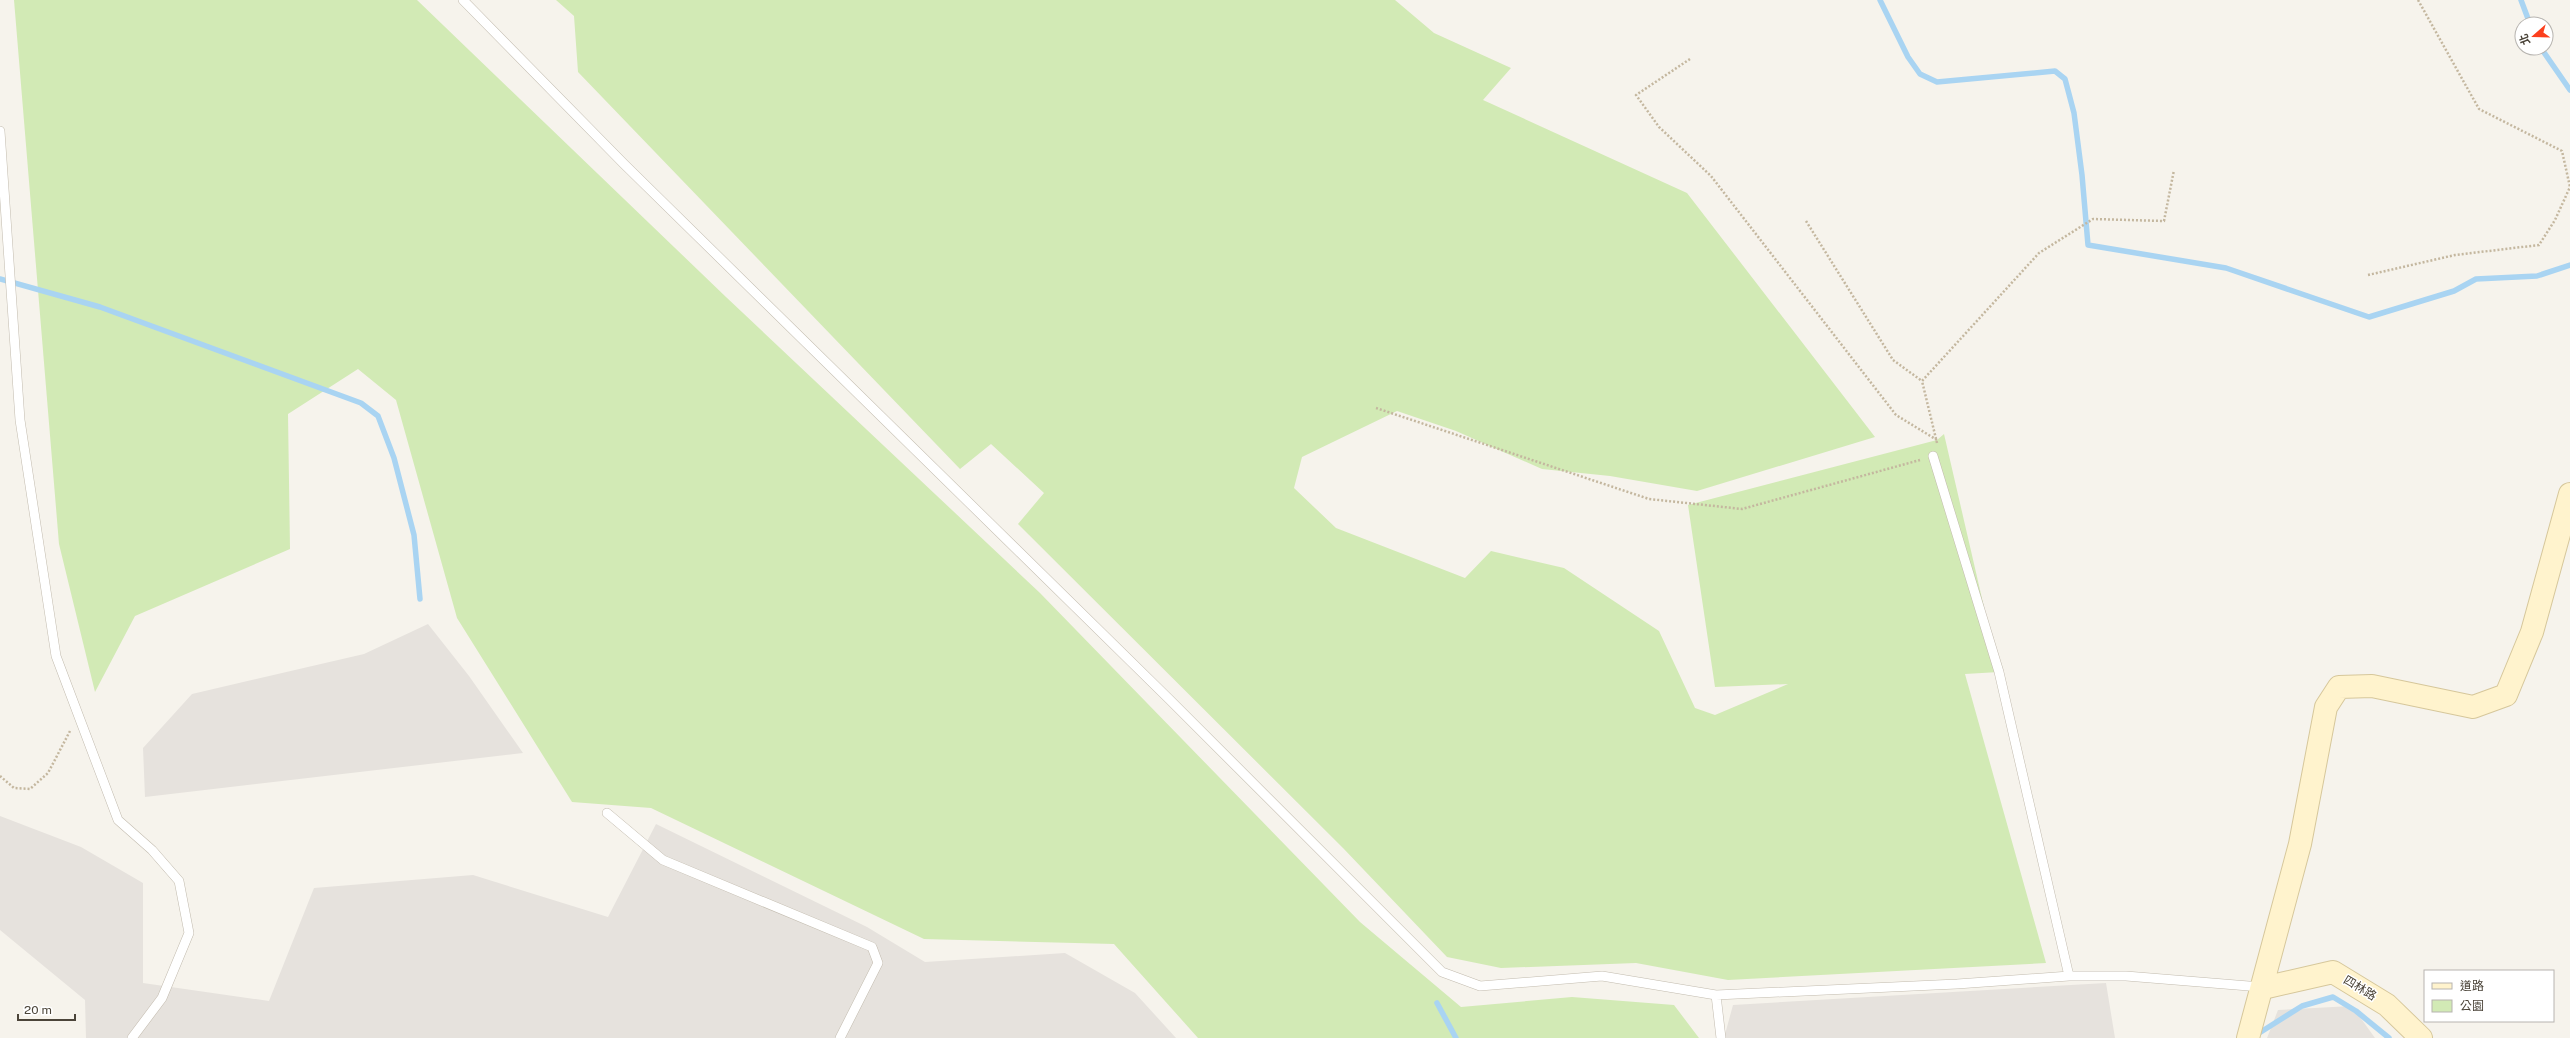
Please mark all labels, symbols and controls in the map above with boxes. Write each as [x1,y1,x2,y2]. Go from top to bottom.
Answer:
north arrow [2514,16,2554,56]
text: 北 [2517,32,2532,47]
legend [2424,970,2554,1022]
street label: 四林路 [2341,973,2379,1003]
text: 道路 [2460,979,2484,993]
scale bar [18,996,75,1022]
text: 公園 [2460,999,2484,1013]
text: 20 m [24,1003,52,1017]

